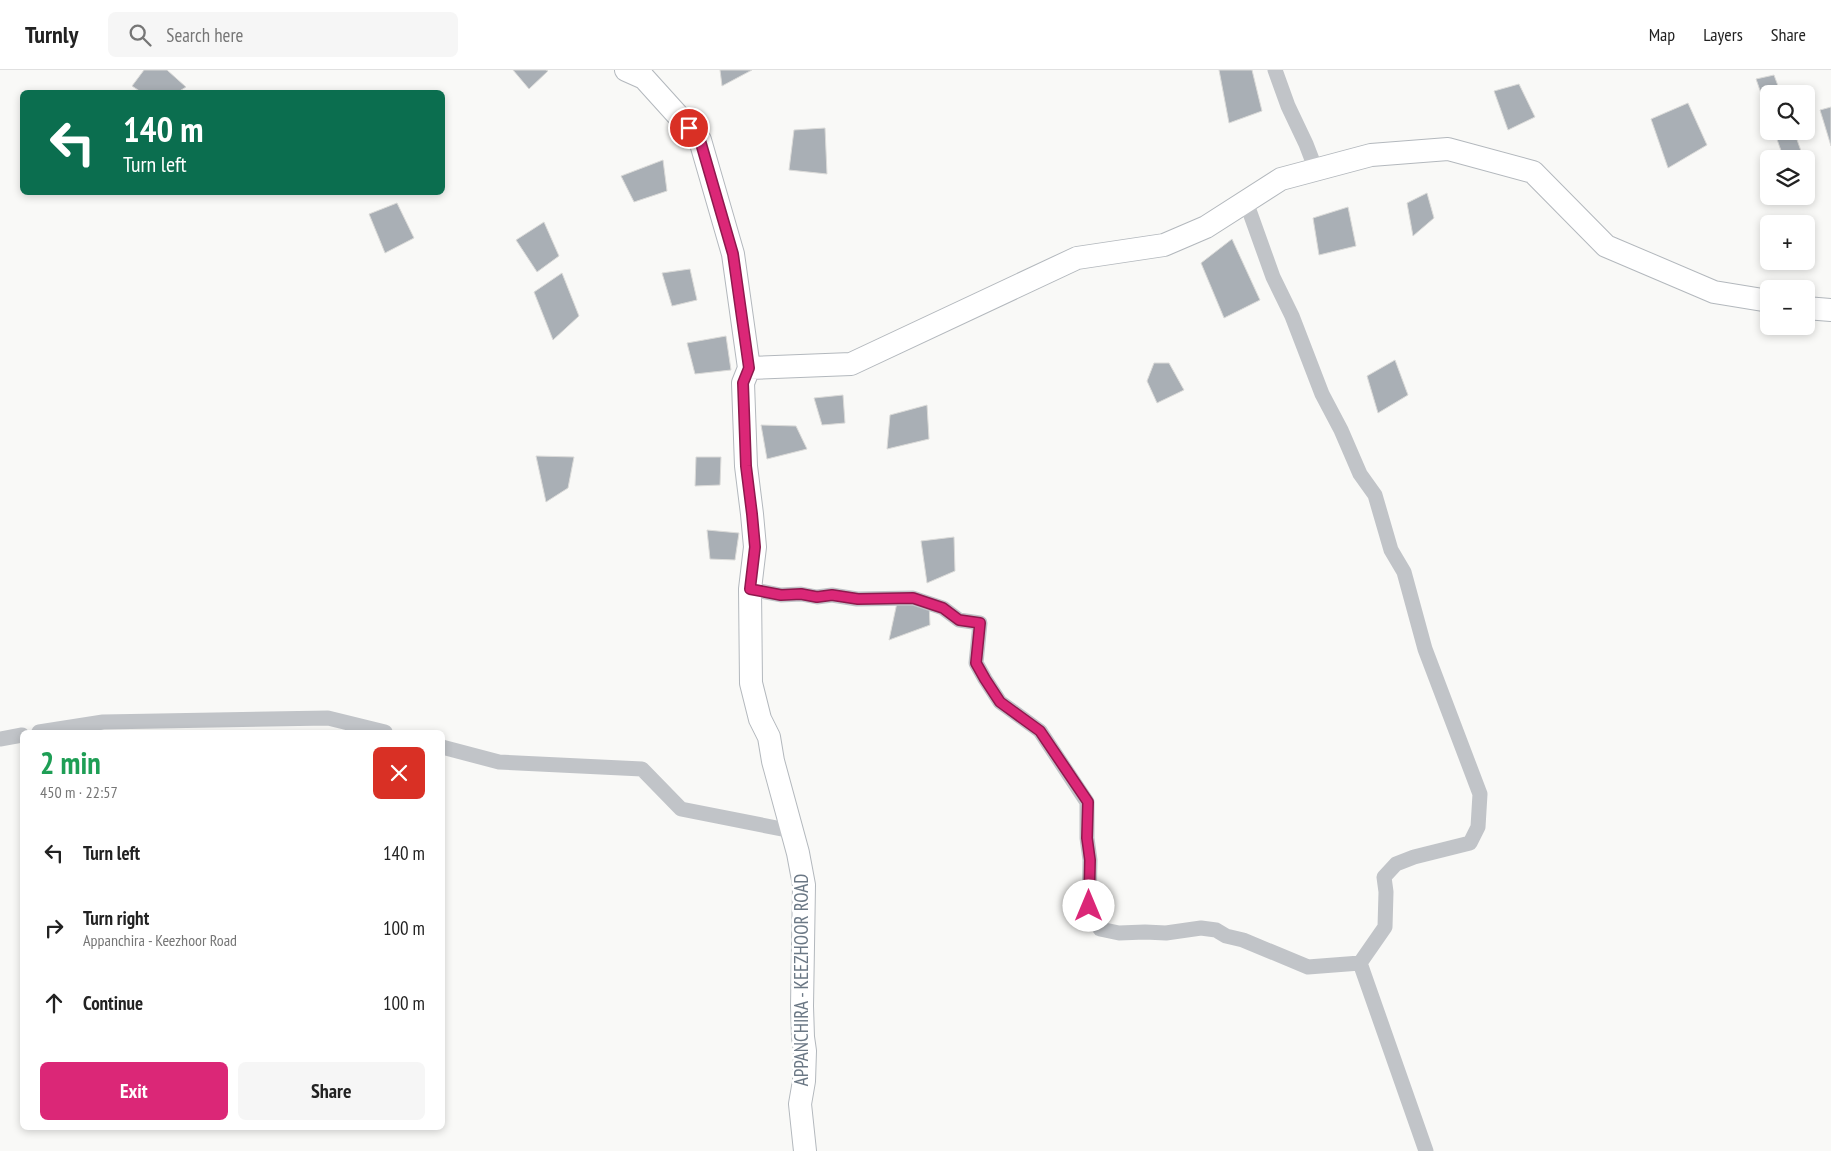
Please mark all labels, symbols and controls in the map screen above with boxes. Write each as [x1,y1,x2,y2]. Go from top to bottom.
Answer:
search box [108,12,458,57]
text: Turnly [25,19,78,50]
icon: search [126,21,154,49]
text: Search here [166,23,243,47]
text: Map [1649,23,1675,46]
text: Layers [1703,23,1743,46]
text: Share [1771,23,1806,46]
map controls [1760,85,1815,335]
button: search [1760,85,1815,140]
text: 140 m [123,106,204,152]
pin [668,107,710,149]
icon: left [40,110,105,175]
icon: arrive [675,114,703,142]
text: Turn left [123,150,187,178]
button: layers [1760,150,1815,205]
button: + [1760,215,1815,270]
button: − [1760,280,1815,335]
text: 2 min [40,743,101,782]
button: close [373,747,425,799]
text: 450 m · 22:57 [40,782,118,802]
icon: left [40,839,68,867]
text: Turn left [83,841,140,865]
text: 140 m [383,841,425,865]
street label: APPANCHIRA - KEEZHOOR ROAD [789,874,813,1086]
position arrow [1062,879,1114,931]
text: Turn right [83,906,149,930]
icon: right [40,914,68,942]
text: 100 m [383,916,425,940]
text: Appanchira - Keezhoor Road [83,930,237,950]
icon: ahead [40,989,68,1017]
text: Continue [83,991,143,1015]
text: 100 m [383,991,425,1015]
button: Exit [40,1062,228,1120]
button: Share [238,1062,425,1120]

